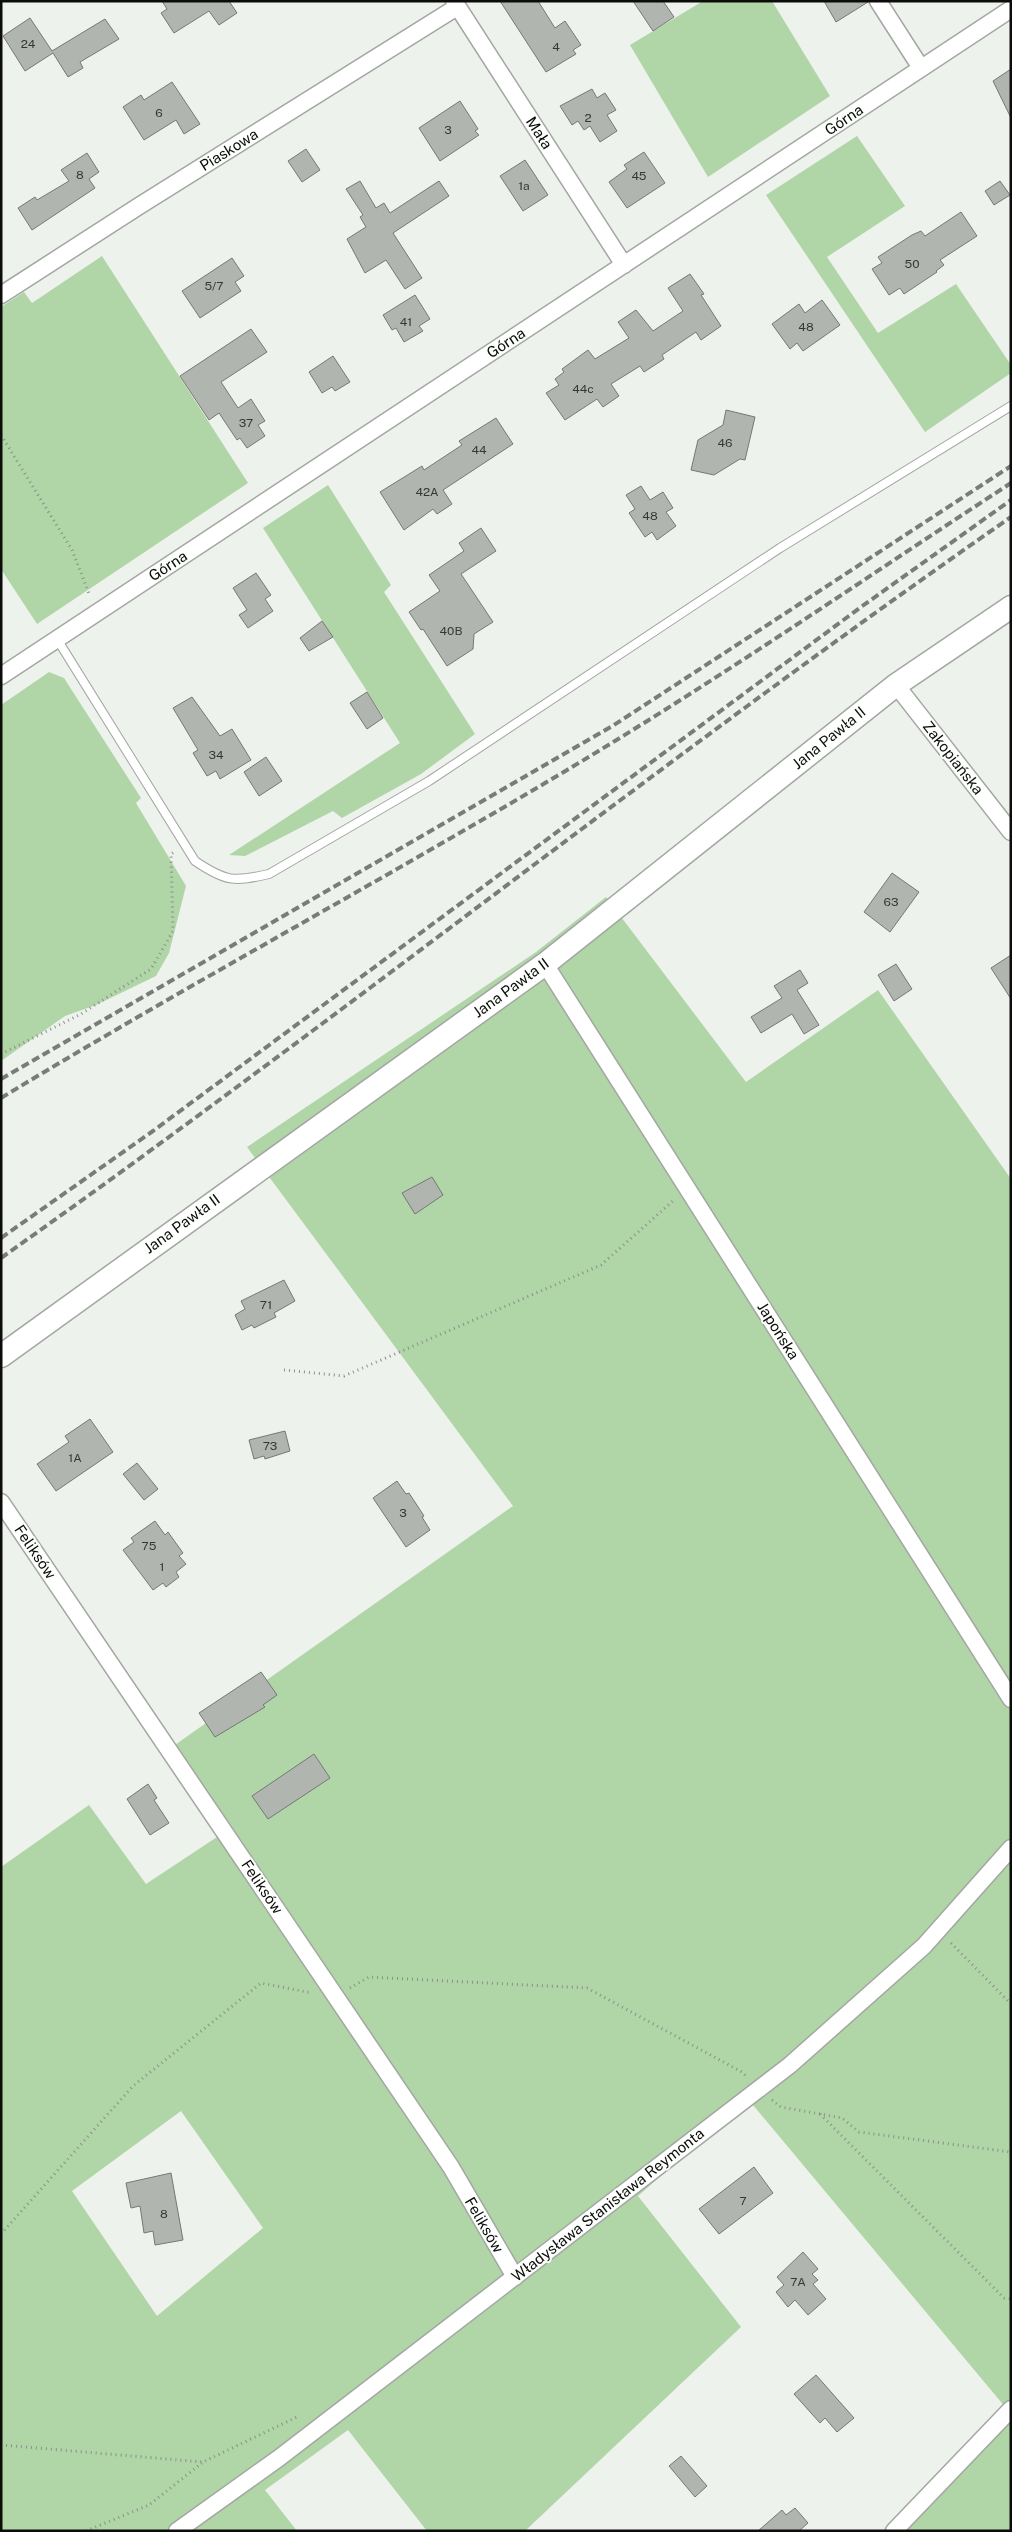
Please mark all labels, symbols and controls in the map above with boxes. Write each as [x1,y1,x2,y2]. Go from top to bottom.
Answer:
house number: 24 [21,37,36,51]
house number: 4 [552,40,560,54]
street label: Górna [821,101,866,138]
house number: 6 [155,106,163,120]
house number: 2 [584,111,592,125]
street label: Mała [523,113,556,152]
house number: 3 [444,123,452,137]
street label: Piaskowa [197,125,261,174]
house number: 8 [76,168,84,182]
house number: 45 [631,169,647,183]
house number: 1a [518,179,530,193]
house number: 50 [904,257,920,271]
house number: 5/7 [204,279,224,293]
house number: 41 [400,315,412,329]
house number: 48 [798,320,814,334]
street label: Górna [483,324,528,361]
house number: 44c [572,382,594,396]
house number: 37 [239,416,253,430]
house number: 46 [717,436,733,450]
house number: 44 [471,443,487,457]
house number: 42A [415,485,439,499]
house number: 48 [642,509,658,523]
street label: Górna [145,547,190,584]
house number: 40B [440,624,462,638]
street label: Jana Pawła II [789,703,869,772]
street label: Zakopiańska [920,718,987,798]
house number: 34 [208,748,224,762]
house number: 63 [884,895,898,909]
street label: Jana Pawła II [470,954,552,1021]
street label: Jana Pawła II [141,1190,223,1257]
house number: 71 [260,1298,272,1312]
street label: Japońska [754,1299,803,1362]
house number: 73 [263,1439,277,1453]
house number: 1A [68,1451,82,1465]
house number: 3 [399,1506,407,1520]
street label: Feliksów [11,1522,60,1582]
house number: 75 [142,1539,157,1553]
house number: 1 [160,1560,164,1574]
street label: Feliksów [238,1857,287,1917]
street label: Władysława Stanisława Reymonta [508,2124,707,2285]
street label: Feliksów [462,2194,507,2256]
house number: 7 [739,2194,747,2208]
house number: 8 [160,2207,168,2221]
house number: 7A [790,2275,806,2289]

